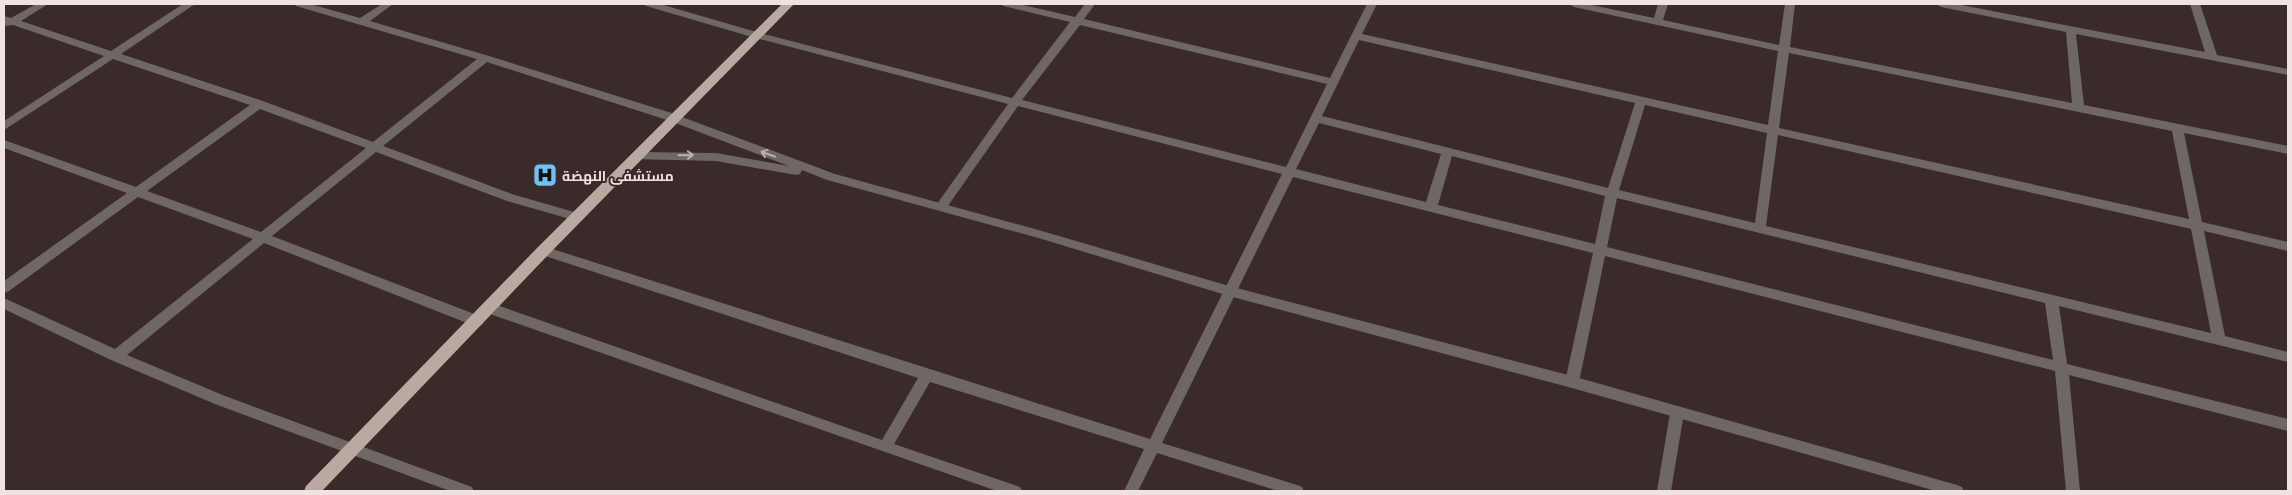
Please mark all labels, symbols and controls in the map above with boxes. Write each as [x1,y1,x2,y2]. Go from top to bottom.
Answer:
one-way arrow [761,149,776,158]
one-way arrow [678,150,694,160]
hospital icon: مستشفى النهضة [532,162,558,188]
place label: مستشفى النهضة [562,166,674,185]

